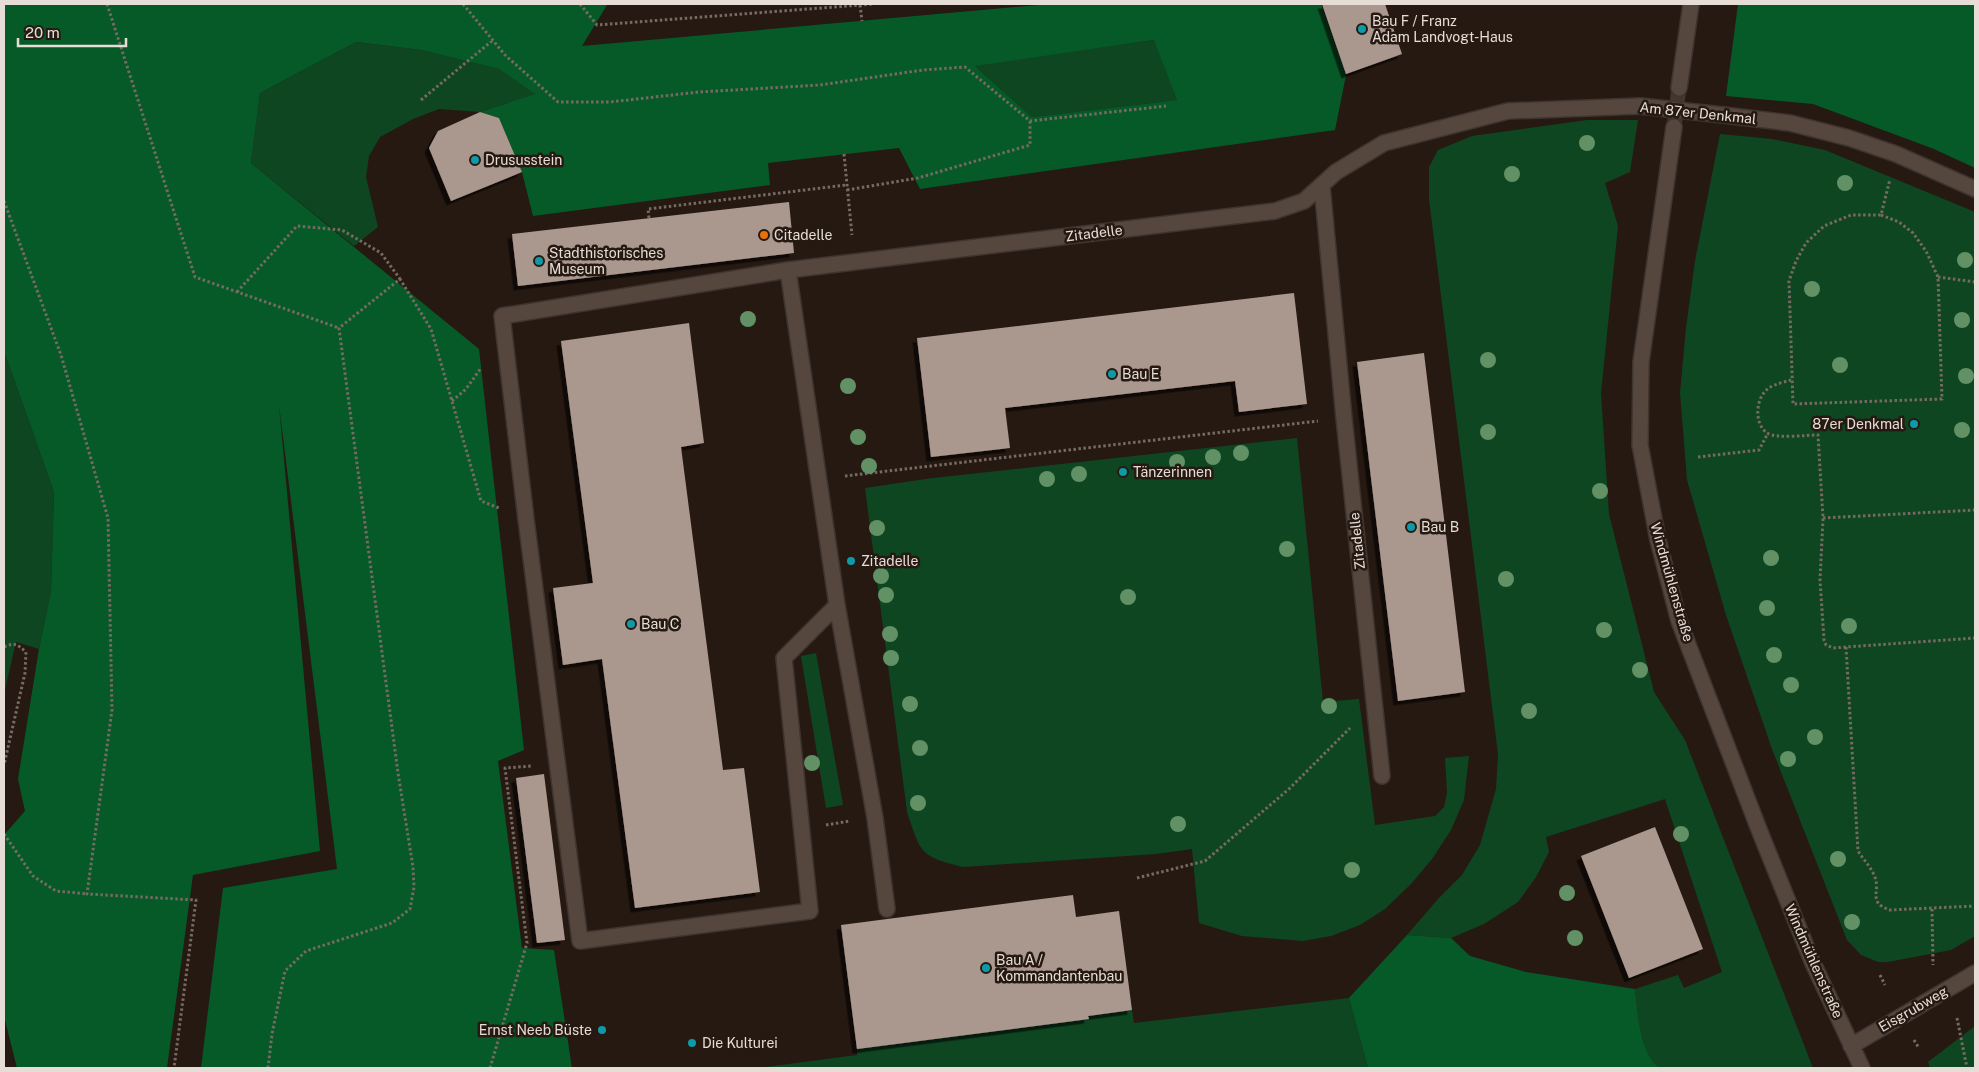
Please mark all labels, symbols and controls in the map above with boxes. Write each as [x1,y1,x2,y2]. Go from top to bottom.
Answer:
place label: Bau F / Franz Adam Landvogt-Haus [1372,13,1513,45]
scale bar [18,15,125,47]
marker: Bau F / Franz Adam Landvogt-Haus [1356,23,1368,35]
text: 20 m [25,24,60,41]
street label: Am 87er Denkmal [1639,99,1757,127]
place label: Drususstein [485,152,562,168]
marker: Drususstein [469,154,481,166]
street label: Zitadelle [1065,222,1124,244]
place label: Citadelle [774,227,832,243]
marker: Citadelle [758,229,770,241]
place label: Stadthistorisches Museum [549,245,663,277]
marker: Stadthistorisches Museum [533,255,545,267]
place label: Bau E [1122,366,1159,382]
marker: Bau E [1106,368,1118,380]
place label: 87er Denkmal [1812,416,1904,432]
marker: 87er Denkmal [1908,418,1920,430]
place label: Tänzerinnen [1133,464,1212,480]
marker: Tänzerinnen [1117,466,1129,478]
street label: Zitadelle [1346,512,1368,570]
place label: Bau B [1421,519,1459,535]
marker: Bau B [1405,521,1417,533]
street label: Windmühlenstraße [1647,521,1697,643]
place label: Zitadelle [861,553,918,569]
marker: Zitadelle [845,555,857,567]
place label: Bau C [641,616,679,632]
marker: Bau C [625,618,637,630]
street label: Windmühlenstraße [1782,901,1846,1021]
place label: Bau A / Kommandantenbau [996,952,1122,984]
marker: Bau A / Kommandantenbau [980,962,992,974]
street label: Eisgrubweg [1876,983,1951,1035]
place label: Ernst Neeb Büste [479,1022,592,1038]
marker: Ernst Neeb Büste [596,1024,608,1036]
place label: Die Kulturei [702,1035,778,1051]
marker: Die Kulturei [686,1037,698,1049]

